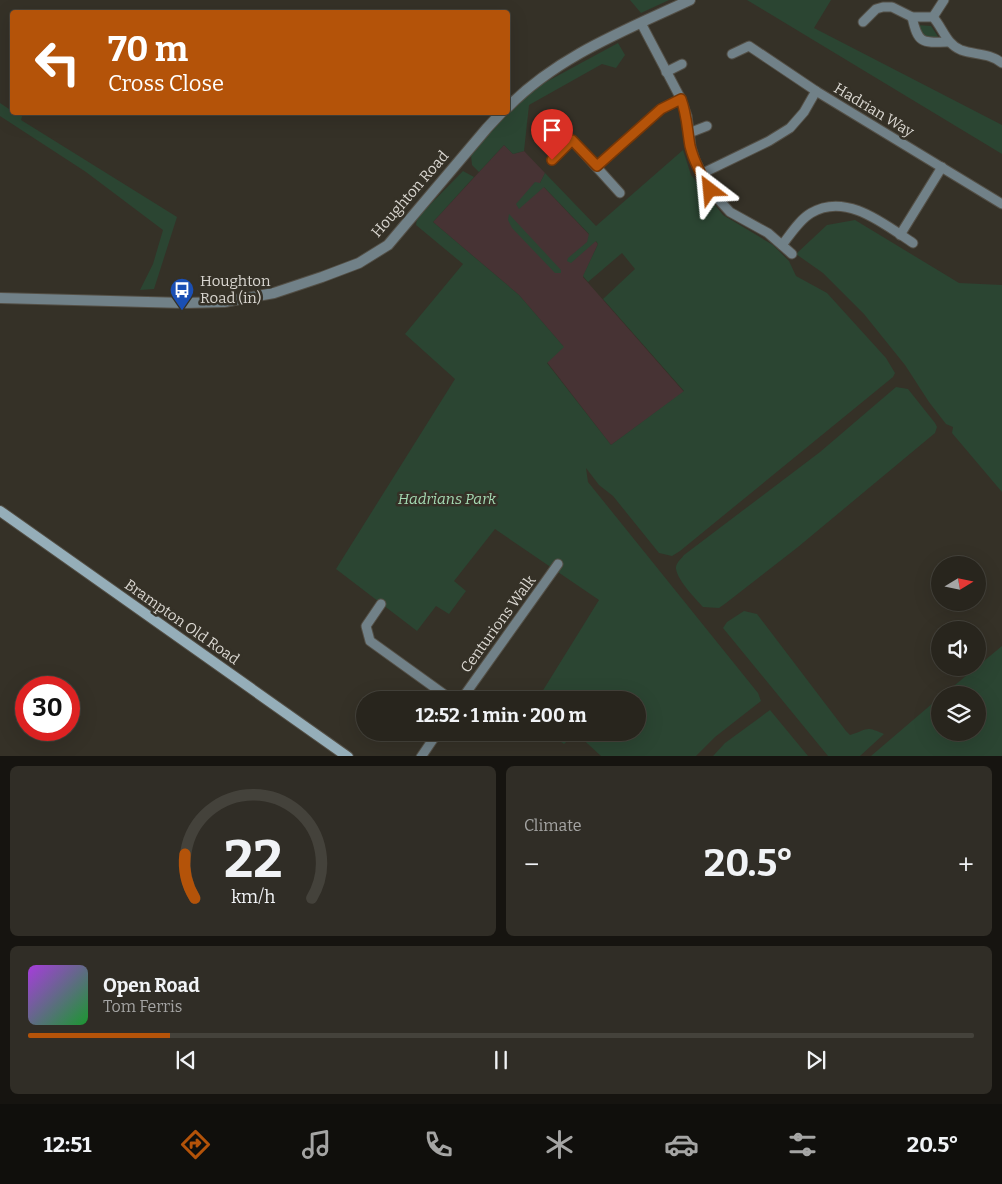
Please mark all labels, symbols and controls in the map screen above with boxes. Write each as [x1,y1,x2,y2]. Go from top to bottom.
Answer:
text: 70 m [108,28,188,70]
icon: left [25,30,90,95]
text: Cross Close [108,70,224,97]
street label: Hadrian Way [831,79,917,141]
pin [531,109,573,160]
icon: arrive [538,116,566,144]
street label: Houghton Road [368,147,453,241]
position arrow [683,163,735,215]
place label: Houghton Road (in) [200,272,271,307]
bus stop icon: Houghton Road (in) [169,277,195,311]
park label: Hadrians Park [398,490,497,508]
north arrow [931,556,986,611]
map controls [931,556,986,741]
street label: Centurions Walk [457,571,540,676]
street label: Brampton Old Road [121,576,243,668]
button: sound [931,621,986,676]
speed limit sign: 30 [15,676,80,741]
button: layers [931,686,986,741]
text: 12:52 · 1 min · 200 m [415,704,587,727]
text: Climate [524,816,582,835]
text: 22 [224,828,282,891]
text: 20.5° [704,840,794,886]
text: − [524,848,539,881]
text: + [958,848,974,881]
text: km/h [231,886,275,908]
text: Open Road [103,974,200,997]
text: Tom Ferris [103,997,182,1016]
icon: previous [172,1046,200,1074]
icon: pause [487,1046,515,1074]
icon: next [802,1046,830,1074]
icon: directions [178,1127,213,1162]
icon: music [299,1127,334,1162]
icon: phone [421,1127,456,1162]
icon: climate [542,1127,577,1162]
icon: car [664,1127,699,1162]
icon: filters [785,1127,820,1162]
text: 12:51 [43,1131,92,1158]
text: 20.5° [907,1131,959,1158]

